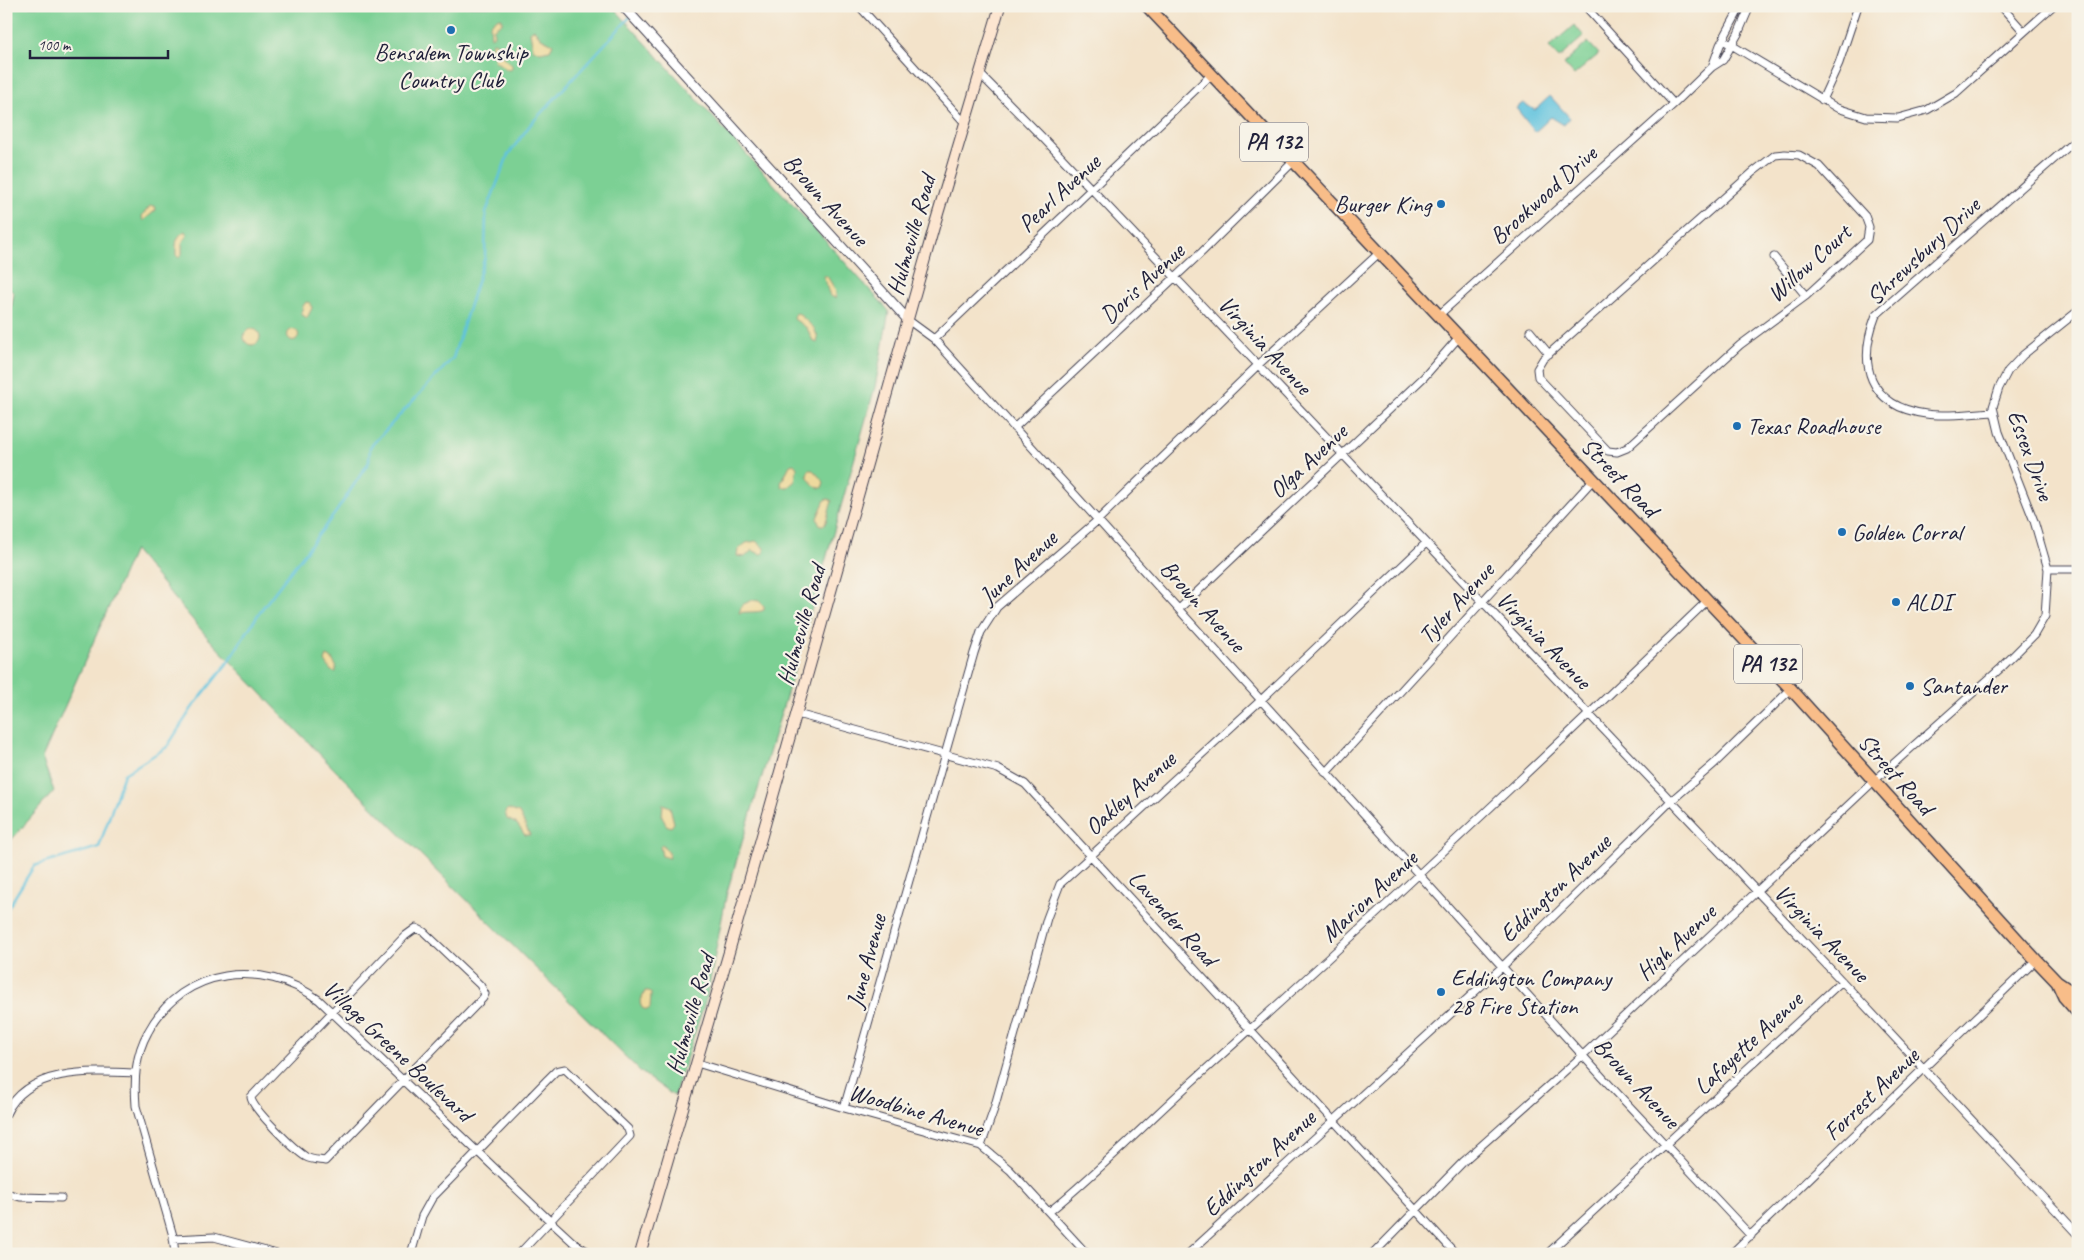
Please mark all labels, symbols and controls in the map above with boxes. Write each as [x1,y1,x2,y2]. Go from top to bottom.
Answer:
marker: Bensalem Township Country Club [445,24,457,36]
scale bar [30,28,168,60]
text: 100 m [38,36,72,55]
place label: Bensalem Township Country Club [374,37,529,95]
road number: PA 132 [1240,122,1308,162]
street label: Brookwood Drive [1483,137,1605,251]
street label: Pearl Avenue [1012,146,1108,239]
street label: Brown Avenue [777,148,877,254]
street label: Hulmeville Road [880,168,943,299]
place label: Burger King [1334,189,1433,219]
street label: Shrewsbury Drive [1860,189,1988,311]
marker: Burger King [1435,198,1447,210]
street label: Willow Court [1761,216,1859,308]
street label: Doris Avenue [1093,235,1192,330]
street label: Virginia Avenue [1212,289,1320,402]
street label: Essex Drive [2001,406,2062,506]
place label: Texas Roadhouse [1747,411,1882,441]
street label: Olga Avenue [1262,416,1355,505]
marker: Texas Roadhouse [1731,420,1743,432]
street label: Street Road [1575,431,1668,526]
place label: Golden Corral [1852,517,1966,547]
street label: June Avenue [972,522,1065,611]
marker: Golden Corral [1836,526,1848,538]
street label: Brown Avenue [1154,554,1254,660]
street label: Tyler Avenue [1412,554,1502,650]
street label: Hulmeville Road [770,558,833,689]
street label: Virginia Avenue [1490,585,1600,697]
place label: ALDI [1906,587,1957,617]
marker: ALDI [1890,596,1902,608]
road number: PA 132 [1734,644,1802,684]
place label: Santander [1920,671,2009,701]
marker: Santander [1904,680,1916,692]
street label: Street Road [1852,727,1943,824]
street label: Oakley Avenue [1078,743,1183,842]
street label: Eddington Avenue [1493,826,1619,949]
street label: Marion Avenue [1314,842,1425,948]
street label: Lavender Road [1122,864,1226,975]
street label: Virginia Avenue [1768,878,1878,990]
street label: High Avenue [1630,896,1724,987]
street label: June Avenue [839,909,893,1012]
street label: Hulmeville Road [659,947,722,1078]
place label: Eddington Company 28 Fire Station [1451,963,1613,1021]
street label: Village Greene Boulevard [317,974,482,1131]
street label: Lafayette Avenue [1687,983,1810,1101]
marker: Eddington Company 28 Fire Station [1435,986,1447,998]
street label: Brown Avenue [1587,1031,1688,1136]
street label: Forrest Avenue [1817,1040,1927,1147]
street label: Woodbine Avenue [845,1077,989,1144]
street label: Eddington Avenue [1196,1102,1323,1223]

